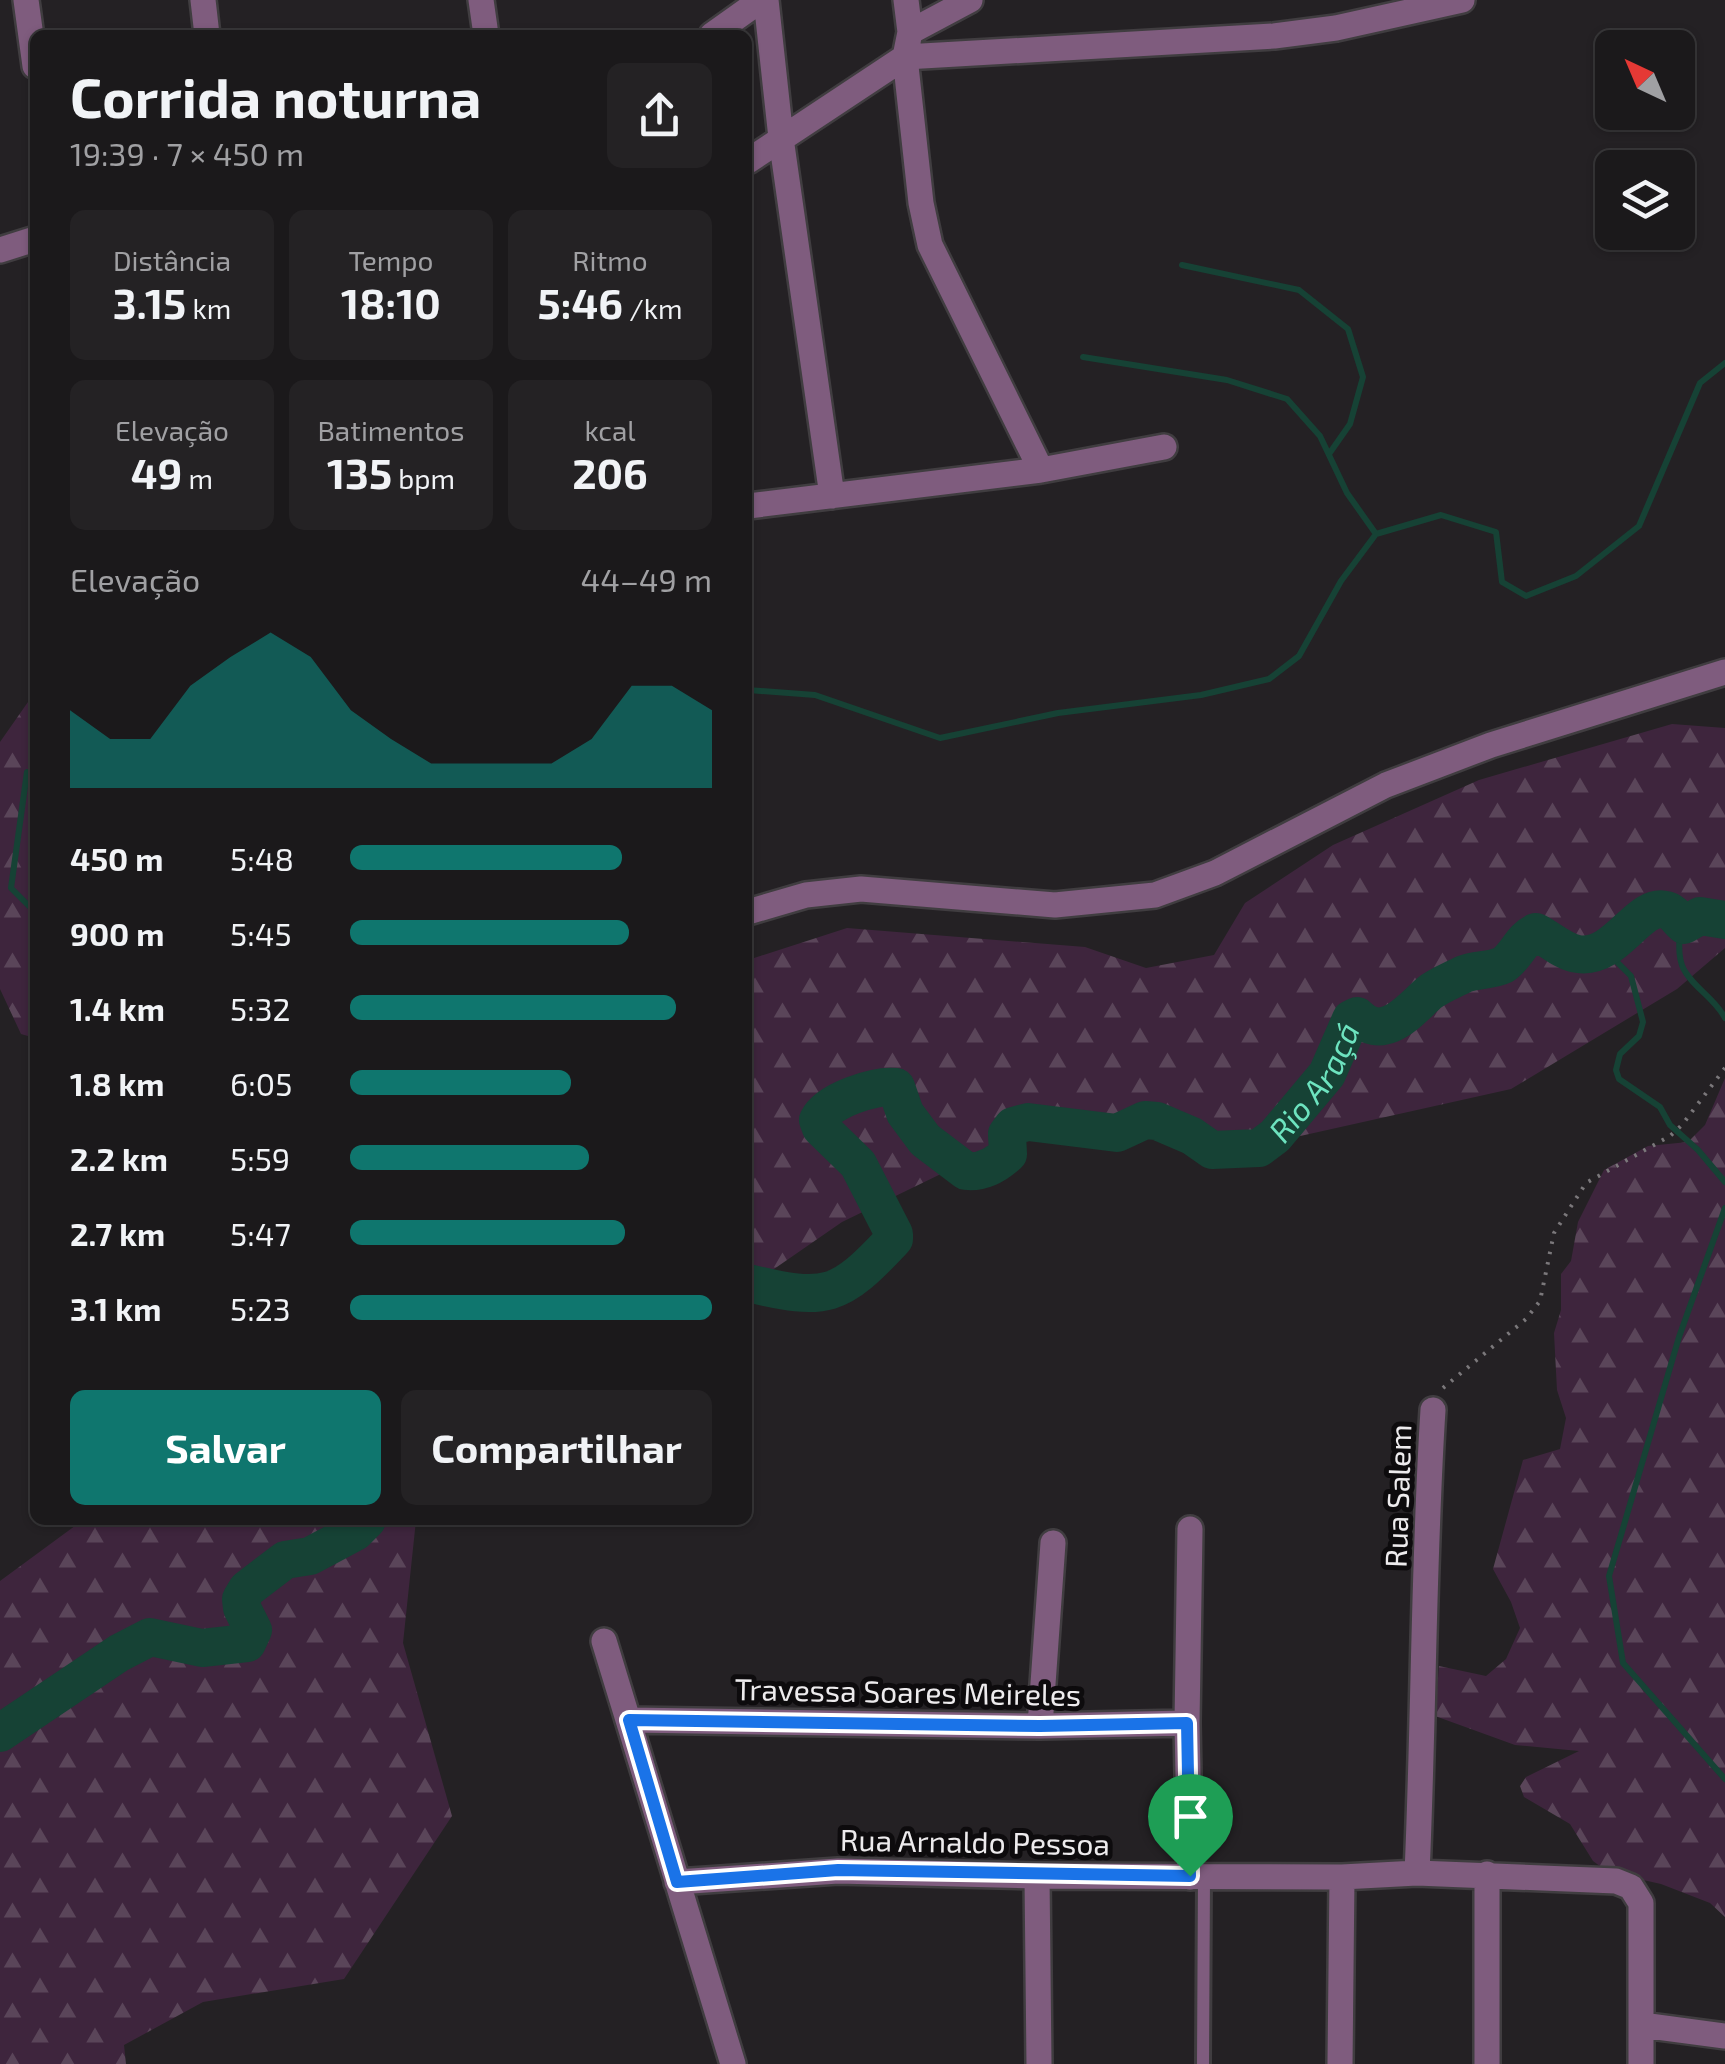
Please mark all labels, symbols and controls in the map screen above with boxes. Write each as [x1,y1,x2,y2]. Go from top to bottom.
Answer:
north arrow [1595,30,1695,130]
map controls [1595,30,1695,250]
text: Corrida noturna [70,63,481,129]
button: share [607,63,712,168]
text: 19:39 · 7 × 450 m [70,134,304,172]
button: layers [1595,150,1695,250]
text: Distância [113,243,231,277]
text: Tempo [349,243,433,277]
text: Ritmo [572,243,648,277]
text: 3.15 [113,277,186,327]
text: 18:10 [341,277,441,327]
text: 5:46 [537,277,623,327]
text: km [186,291,231,325]
text: /km [623,291,683,325]
text: Elevação [115,413,229,447]
text: Batimentos [318,413,464,447]
text: kcal [584,413,636,447]
text: 49 [131,447,182,497]
text: 135 [327,447,392,497]
text: 206 [572,447,648,497]
text: m [182,461,213,495]
text: bpm [392,461,455,495]
text: Elevação [70,560,200,598]
text: 44–49 m [581,560,712,598]
text: 450 m [70,839,163,877]
text: 5:48 [230,839,294,877]
text: 900 m [70,914,164,952]
text: 5:45 [230,914,292,952]
text: 1.4 km [70,989,165,1027]
text: 5:32 [230,989,290,1027]
water label: Rio Araçá [1260,1016,1366,1149]
text: 1.8 km [70,1064,165,1102]
text: 6:05 [230,1064,292,1102]
text: 2.2 km [70,1139,168,1177]
text: 5:59 [230,1139,290,1177]
text: 2.7 km [70,1214,165,1252]
text: 5:47 [230,1214,291,1252]
text: 3.1 km [70,1289,161,1327]
text: 5:23 [230,1289,290,1327]
button: Salvar [70,1390,381,1505]
button: Compartilhar [401,1390,712,1505]
street label: Rua Salem [1377,1424,1417,1568]
street label: Travessa Soares Meireles [734,1670,1082,1712]
pin [1148,1774,1233,1877]
icon: arrive [1163,1789,1218,1844]
street label: Rua Arnaldo Pessoa [840,1821,1110,1861]

